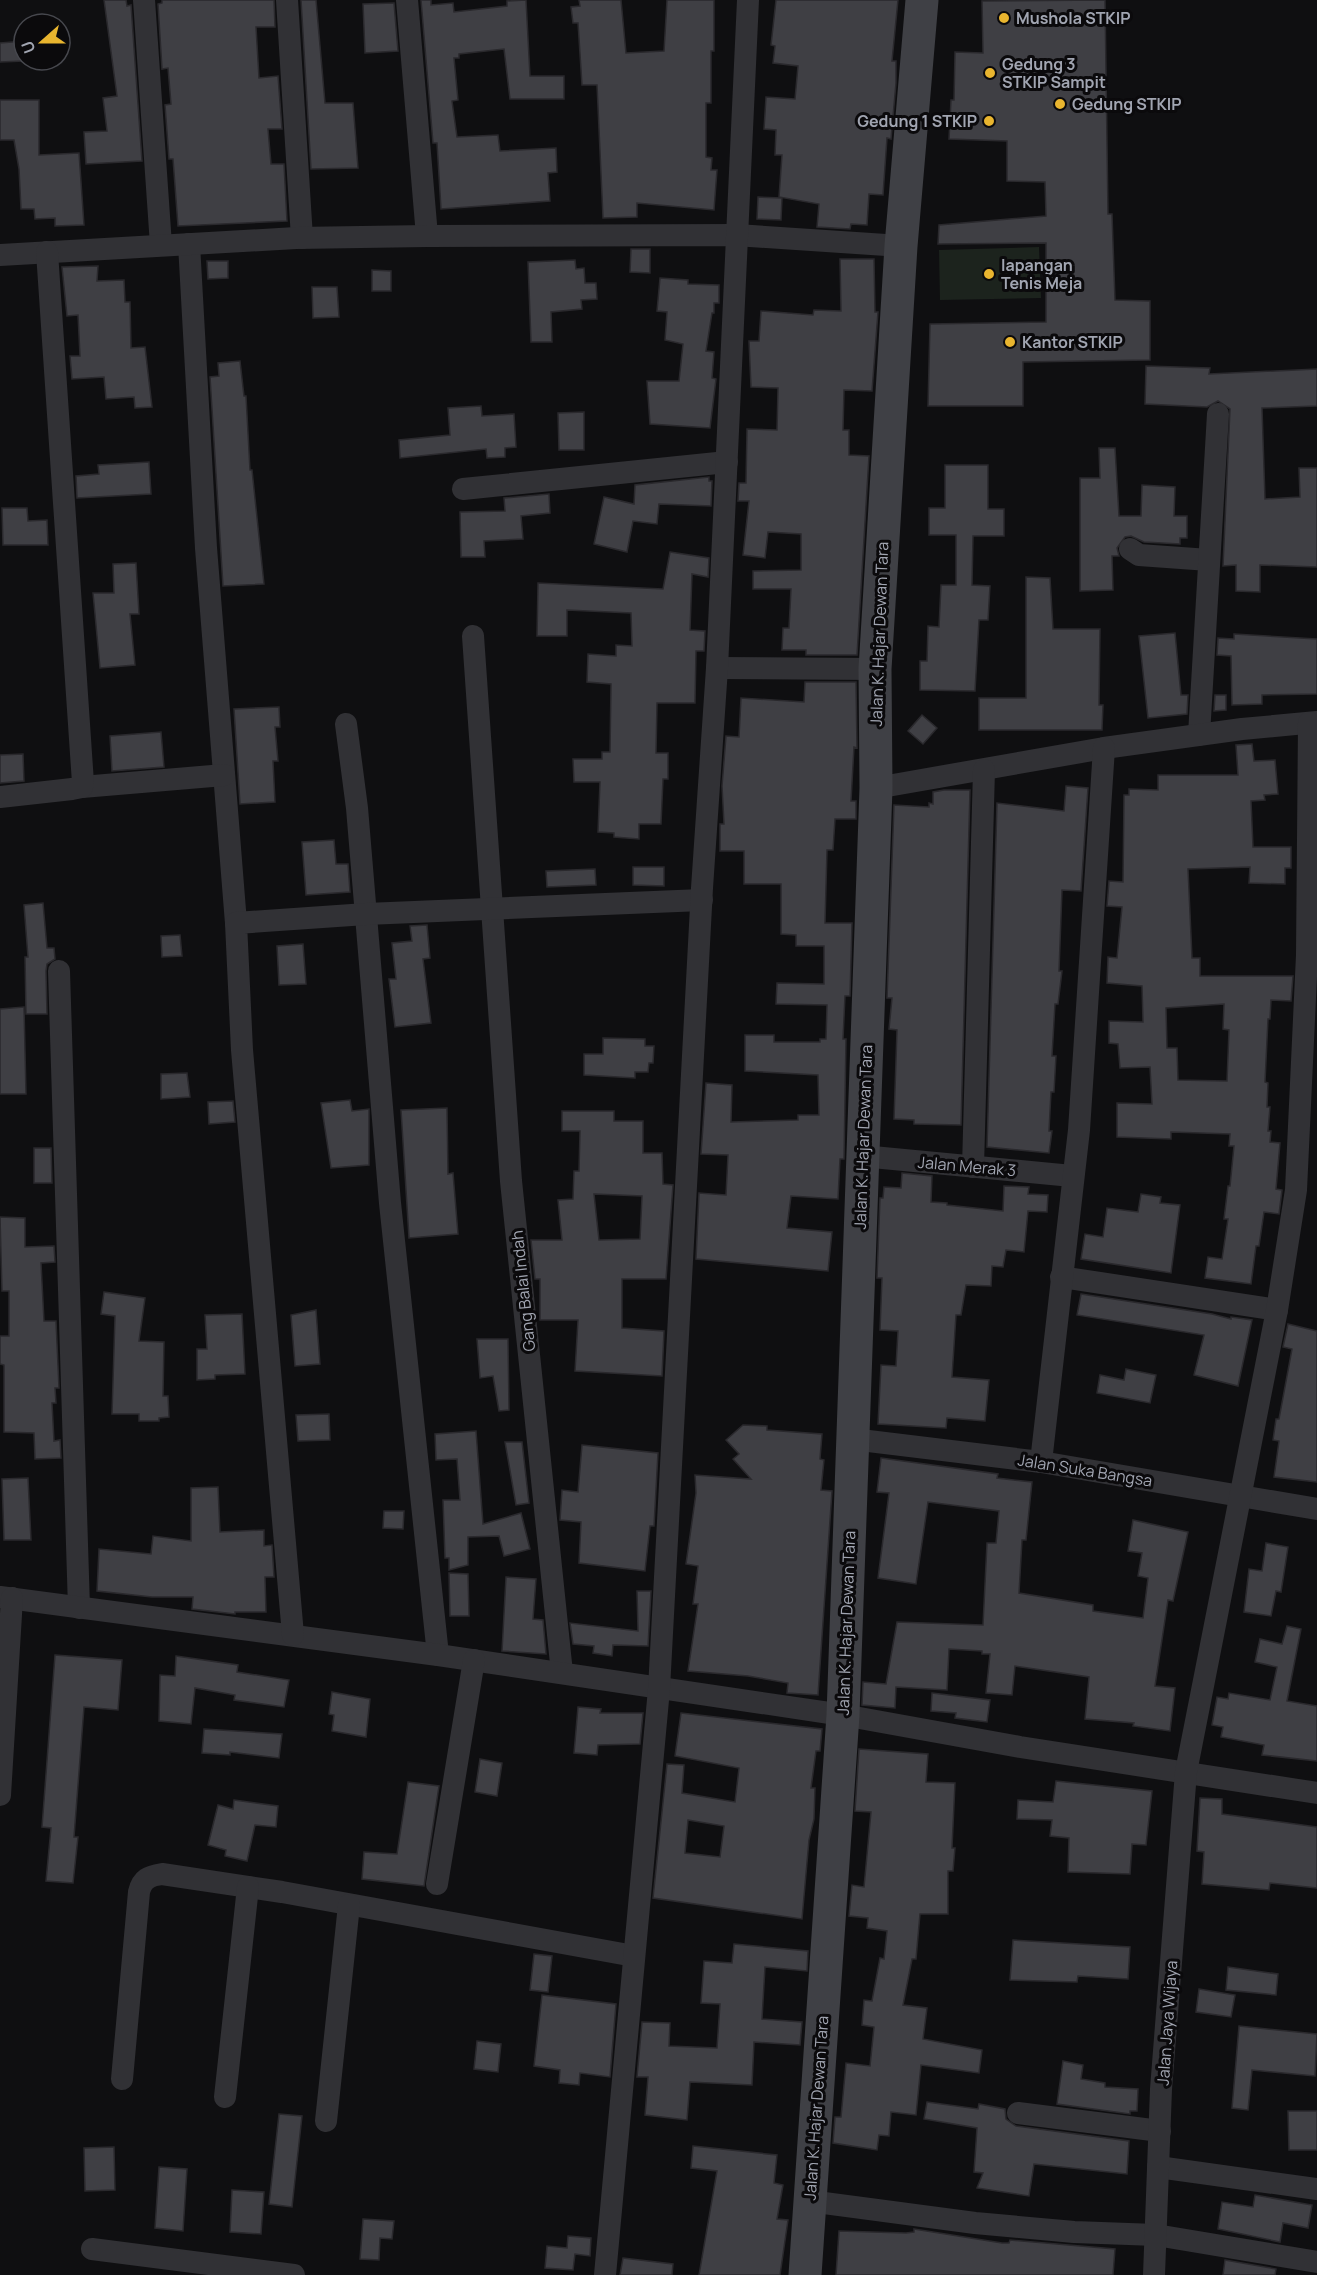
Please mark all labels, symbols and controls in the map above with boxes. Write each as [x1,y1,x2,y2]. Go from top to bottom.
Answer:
place label: Mushola STKIP [1016,7,1130,29]
marker: Mushola STKIP [997,11,1011,25]
north arrow [12,12,72,72]
text: U [16,38,40,57]
place label: Gedung 3 STKIP Sampit [1002,53,1106,93]
marker: Gedung 3 STKIP Sampit [983,66,997,80]
place label: Gedung STKIP [1072,93,1182,115]
marker: Gedung STKIP [1053,97,1067,111]
place label: Gedung 1 STKIP [857,110,977,132]
marker: Gedung 1 STKIP [982,114,996,128]
place label: lapangan Tenis Meja [1001,254,1082,294]
marker: lapangan Tenis Meja [982,267,996,281]
place label: Kantor STKIP [1022,331,1123,353]
marker: Kantor STKIP [1003,335,1017,349]
street label: Jalan K. Hajar Dewan Tara [865,541,893,727]
street label: Jalan K. Hajar Dewan Tara [849,1044,877,1230]
street label: Jalan Merak 3 [917,1151,1017,1181]
street label: Gang Balai Indah [506,1229,540,1353]
street label: Jalan Suka Bangsa [1016,1448,1154,1492]
street label: Jalan K. Hajar Dewan Tara [832,1530,860,1716]
street label: Jalan Jaya Wijaya [1152,1960,1182,2086]
street label: Jalan K. Hajar Dewan Tara [799,2015,833,2201]

